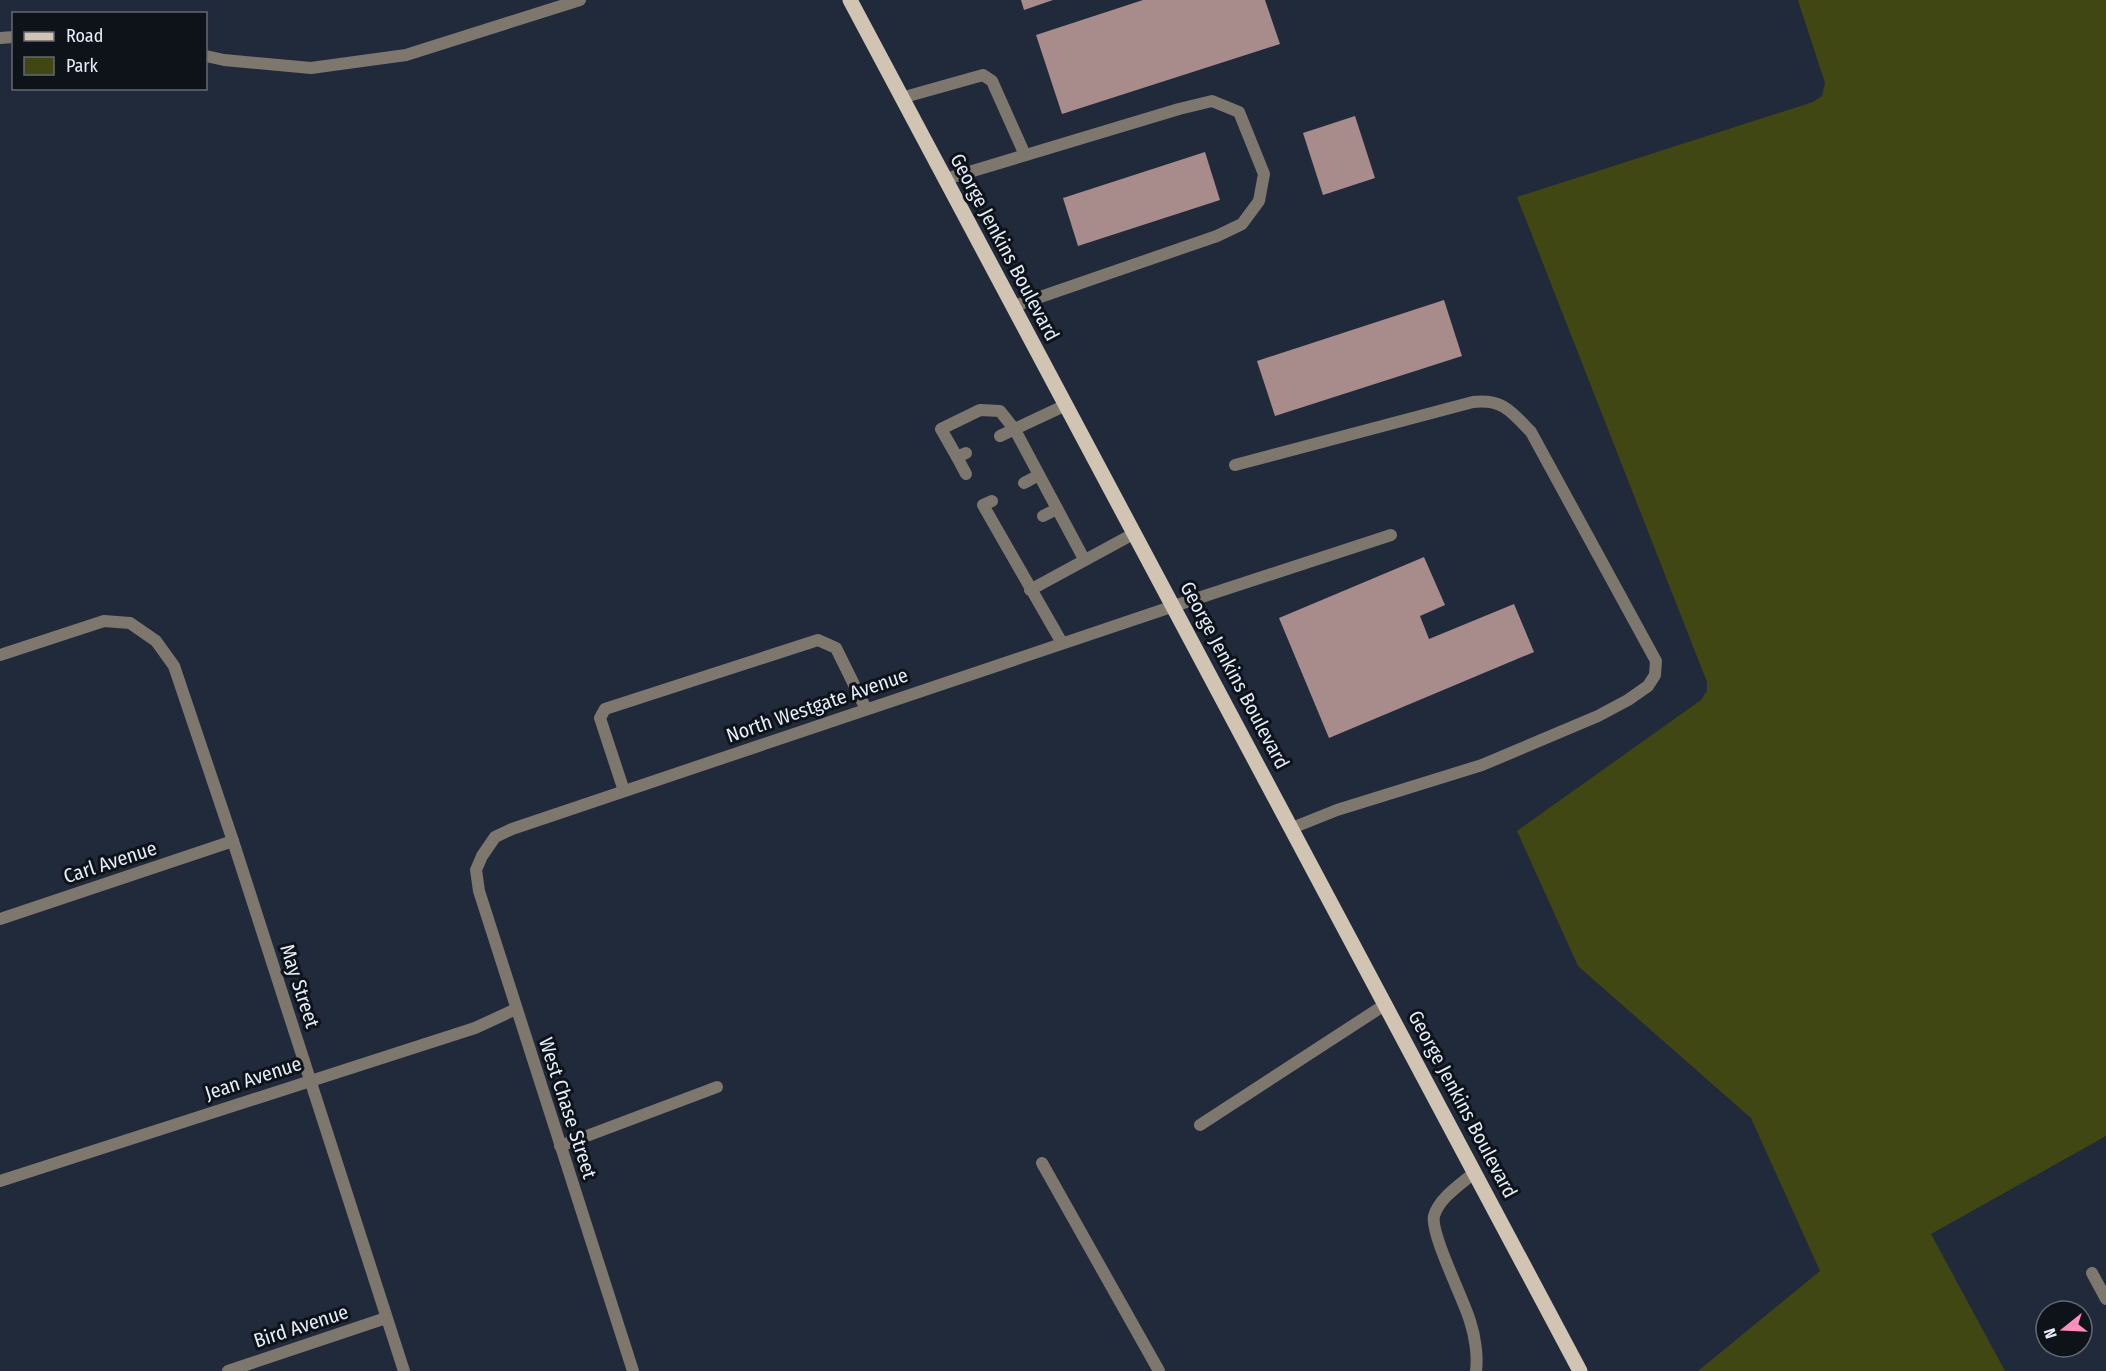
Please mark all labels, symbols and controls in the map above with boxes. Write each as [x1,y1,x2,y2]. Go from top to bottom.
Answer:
legend [12,12,207,90]
text: Road [66,25,103,47]
text: Park [66,55,99,77]
street label: George Jenkins Boulevard [945,149,1065,345]
street label: George Jenkins Boulevard [1175,577,1295,773]
street label: North Westgate Avenue [723,663,911,747]
street label: Carl Avenue [60,836,160,888]
street label: May Street [275,941,325,1031]
street label: George Jenkins Boulevard [1403,1006,1523,1202]
street label: West Chase Street [534,1034,602,1182]
street label: Jean Avenue [202,1051,304,1105]
street label: Bird Avenue [251,1299,351,1353]
north arrow [2034,1299,2094,1359]
text: N [2040,1326,2061,1341]

